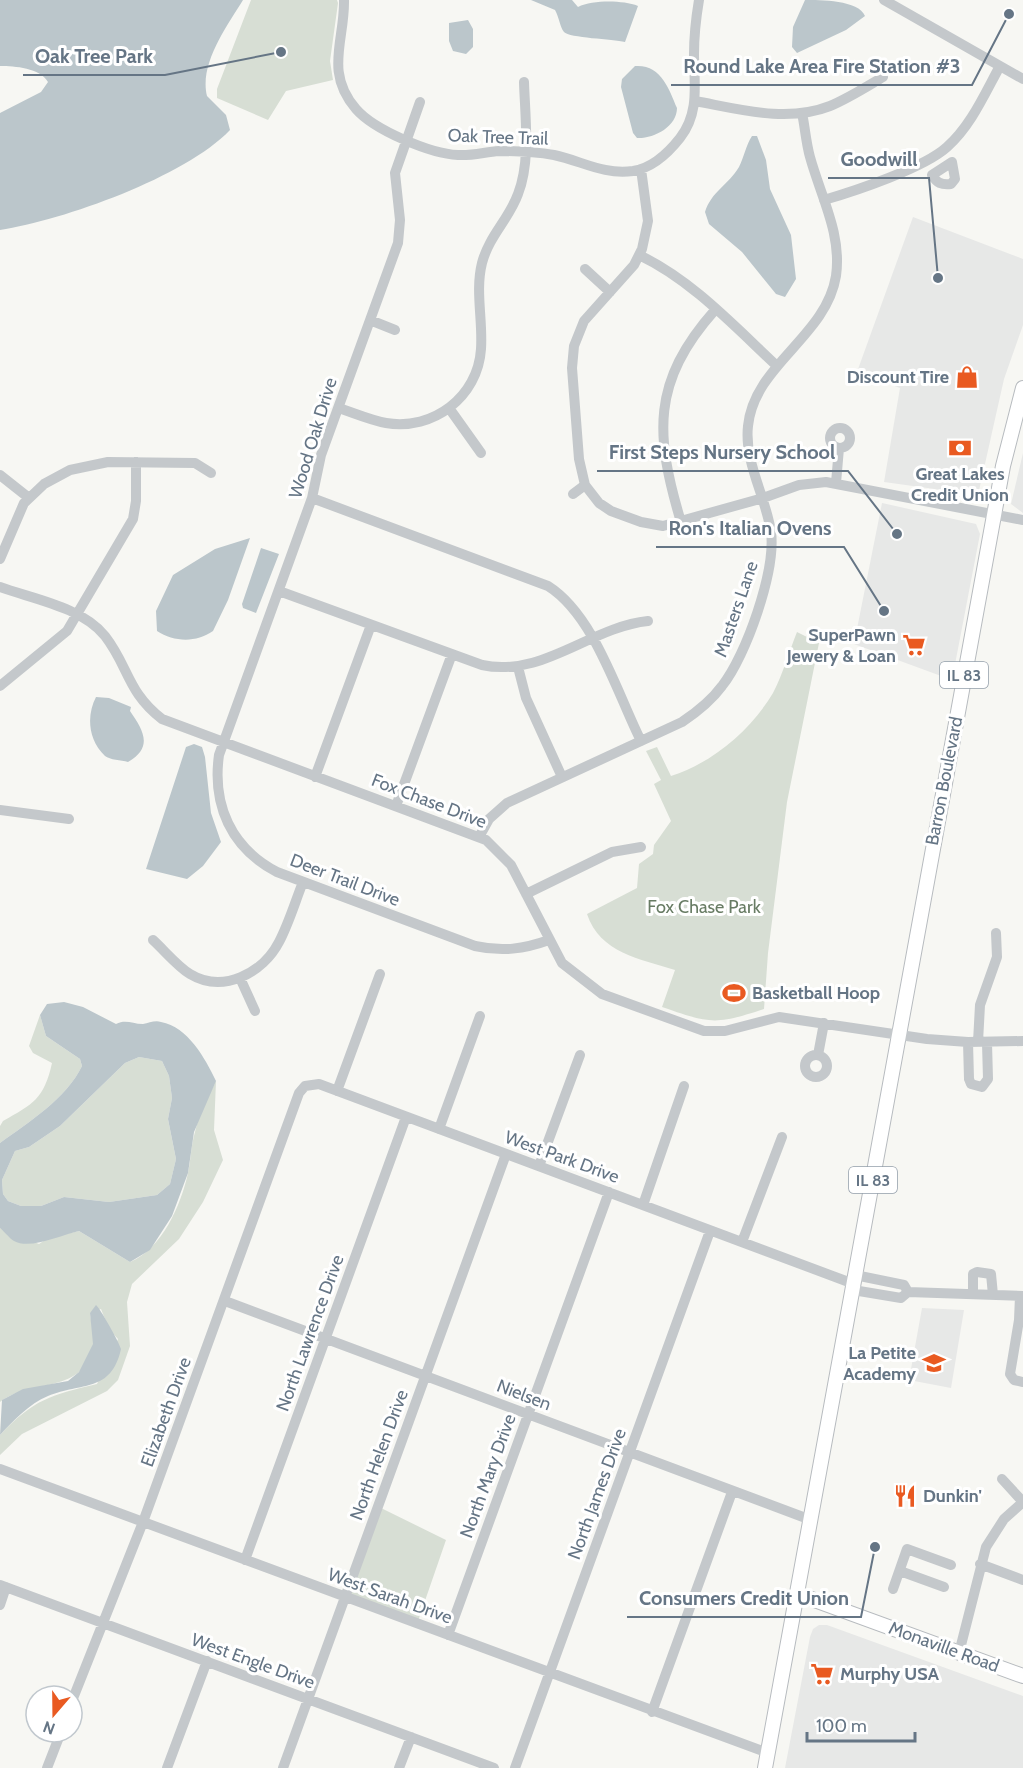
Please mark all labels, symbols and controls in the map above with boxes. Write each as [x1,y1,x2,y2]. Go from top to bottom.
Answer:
callout: Oak Tree Park [23,37,165,75]
text: Oak Tree Park [35,44,153,68]
callout: Round Lake Area Fire Station #3 [671,47,972,85]
text: Round Lake Area Fire Station #3 [683,54,961,78]
street label: Oak Tree Trail [447,124,549,150]
callout: Goodwill [828,140,929,178]
text: Goodwill [840,147,918,171]
shop icon: Discount Tire [954,364,980,390]
place label: Discount Tire [847,366,949,388]
street label: Wood Oak Drive [284,375,342,501]
callout: First Steps Nursery School [597,433,848,471]
bank icon: Great Lakes Credit Union [947,435,973,461]
text: First Steps Nursery School [609,440,835,464]
place label: Great Lakes Credit Union [911,463,1009,506]
callout: Ron's Italian Ovens [656,509,844,547]
text: Ron's Italian Ovens [668,516,832,540]
street label: Masters Lane [709,558,763,660]
place label: SuperPawn Jewery & Loan [786,624,896,667]
supermarket icon: SuperPawn Jewery & Loan [901,632,927,658]
road number: IL 83 [940,662,988,688]
street label: Barron Boulevard [921,715,967,847]
street label: Fox Chase Drive [368,769,490,833]
street label: Deer Trail Drive [287,849,403,911]
park label: Fox Chase Park [647,896,762,918]
sports icon: Basketball Hoop [721,980,747,1006]
place label: Basketball Hoop [752,982,880,1004]
street label: West Park Drive [502,1126,622,1188]
road number: IL 83 [849,1167,897,1193]
street label: North Lawrence Drive [271,1252,349,1414]
place label: La Petite Academy [843,1342,916,1385]
school or university icon: La Petite Academy [921,1350,947,1376]
street label: Elizabeth Drive [136,1354,196,1470]
street label: Nielsen [494,1375,554,1415]
street label: North Helen Drive [345,1387,413,1523]
street label: North Mary Drive [455,1411,521,1541]
street label: North James Drive [563,1425,631,1563]
restaurant icon: Dunkin' [892,1483,918,1509]
place label: Dunkin' [923,1485,982,1507]
street label: West Sarah Drive [325,1563,455,1629]
callout: Consumers Credit Union [627,1579,861,1617]
text: Consumers Credit Union [639,1586,849,1610]
street label: Monaville Road [886,1617,1002,1677]
street label: West Engle Drive [188,1628,318,1694]
supermarket icon: Murphy USA [809,1661,835,1687]
place label: Murphy USA [840,1663,940,1685]
north arrow [24,1684,84,1744]
scale bar [807,1705,915,1743]
text: 100 m [816,1715,867,1737]
text: N [40,1717,58,1738]

